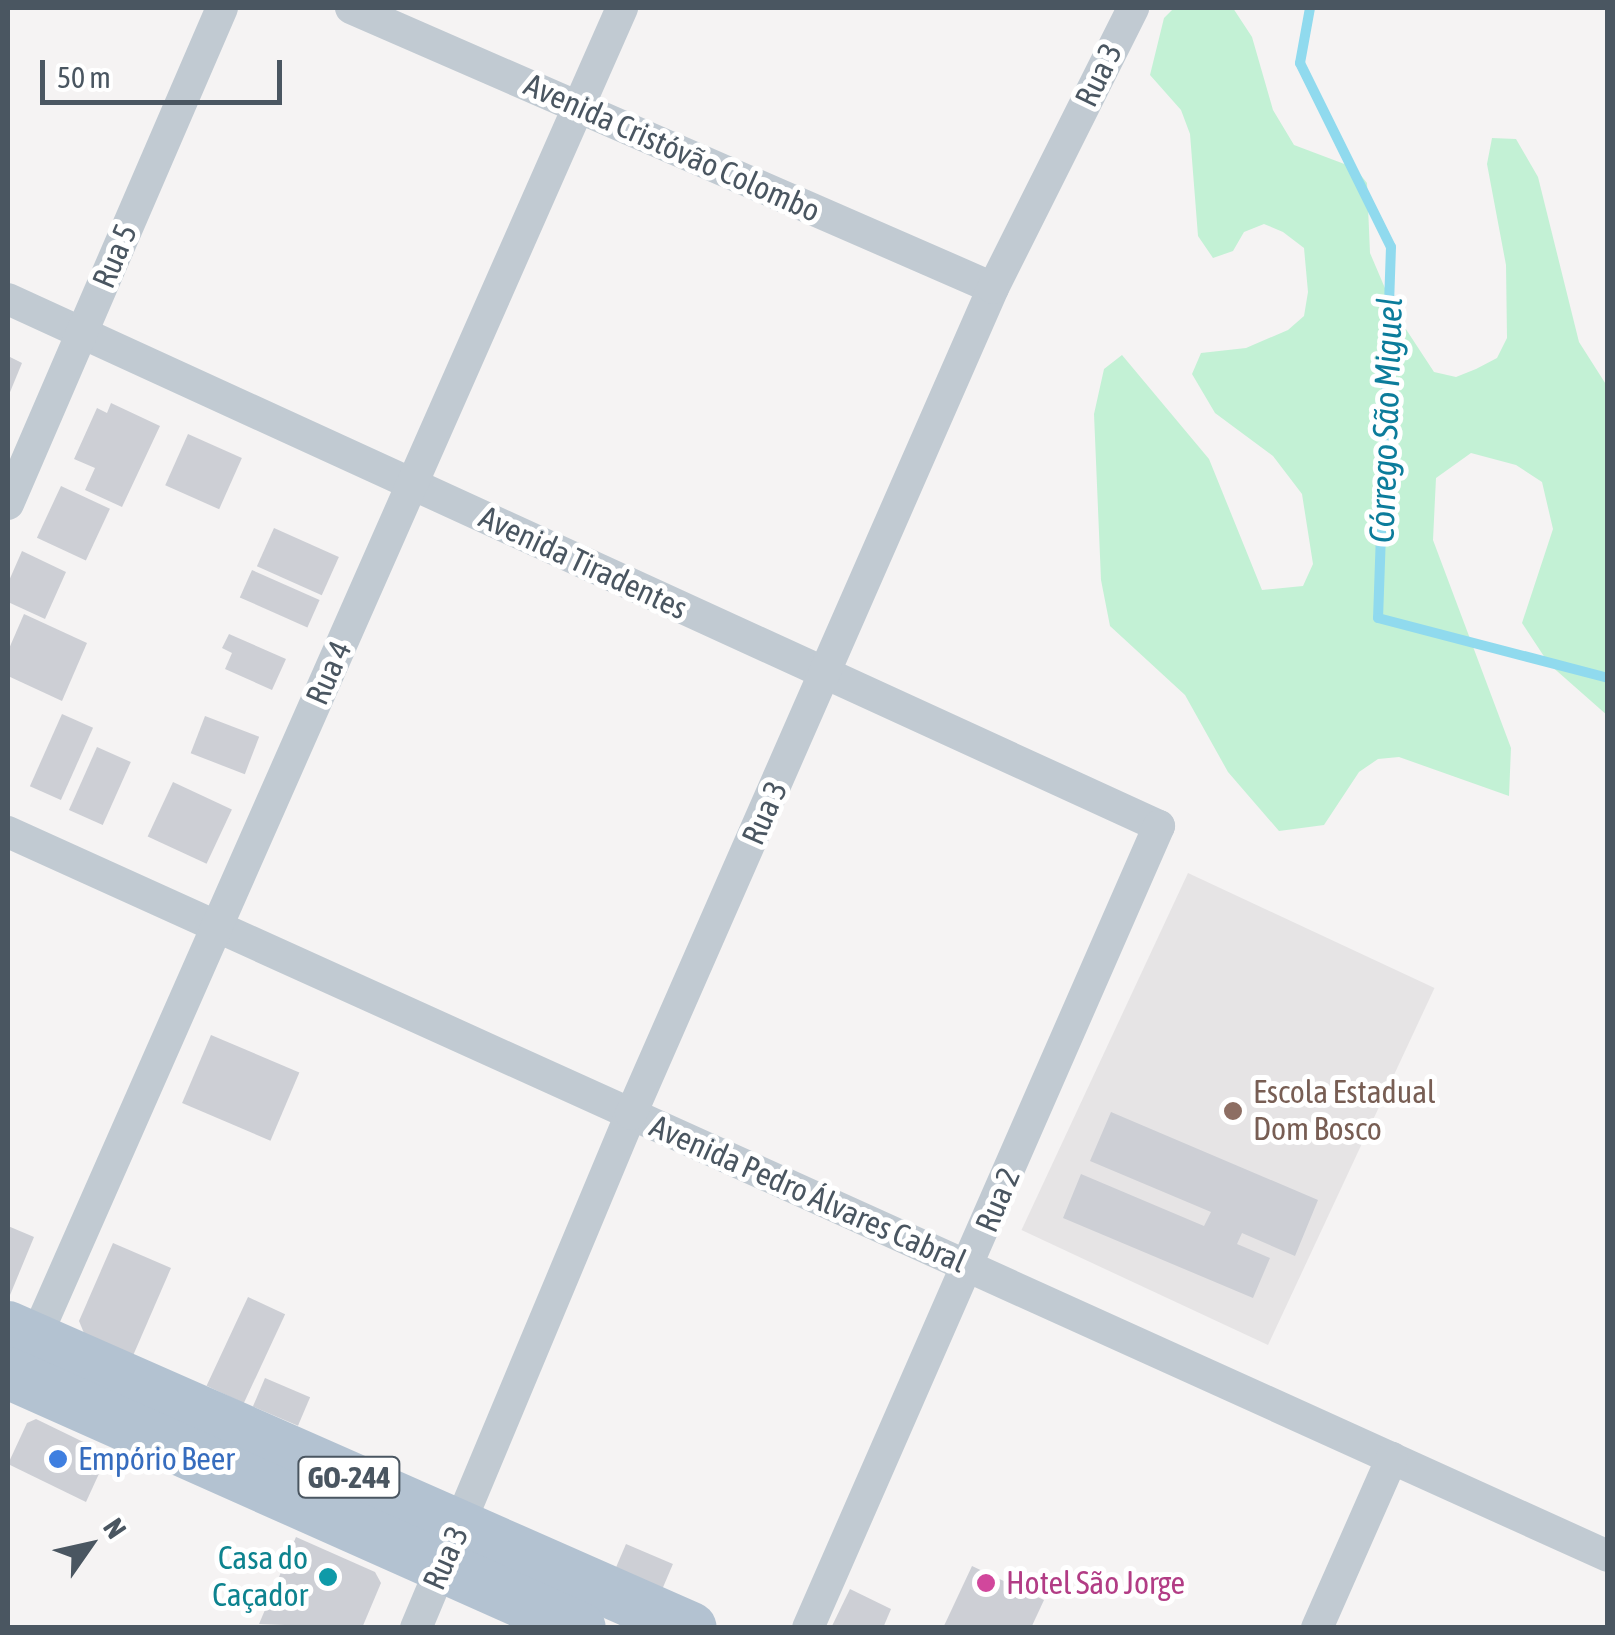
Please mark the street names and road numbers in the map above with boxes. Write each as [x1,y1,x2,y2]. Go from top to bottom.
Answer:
street label: Rua 3 [1067,37,1131,113]
street label: Avenida Cristóvão Colombo [518,65,826,231]
street label: Rua 5 [84,218,146,294]
street label: Avenida Tiradentes [473,498,693,628]
street label: Rua 4 [298,635,360,711]
street label: Rua 3 [734,775,796,851]
street label: Avenida Pedro Álvares Cabral [644,1107,972,1281]
street label: Rua 2 [967,1162,1029,1238]
road number: GO-244 [296,1452,402,1502]
street label: Rua 3 [415,1520,477,1596]

